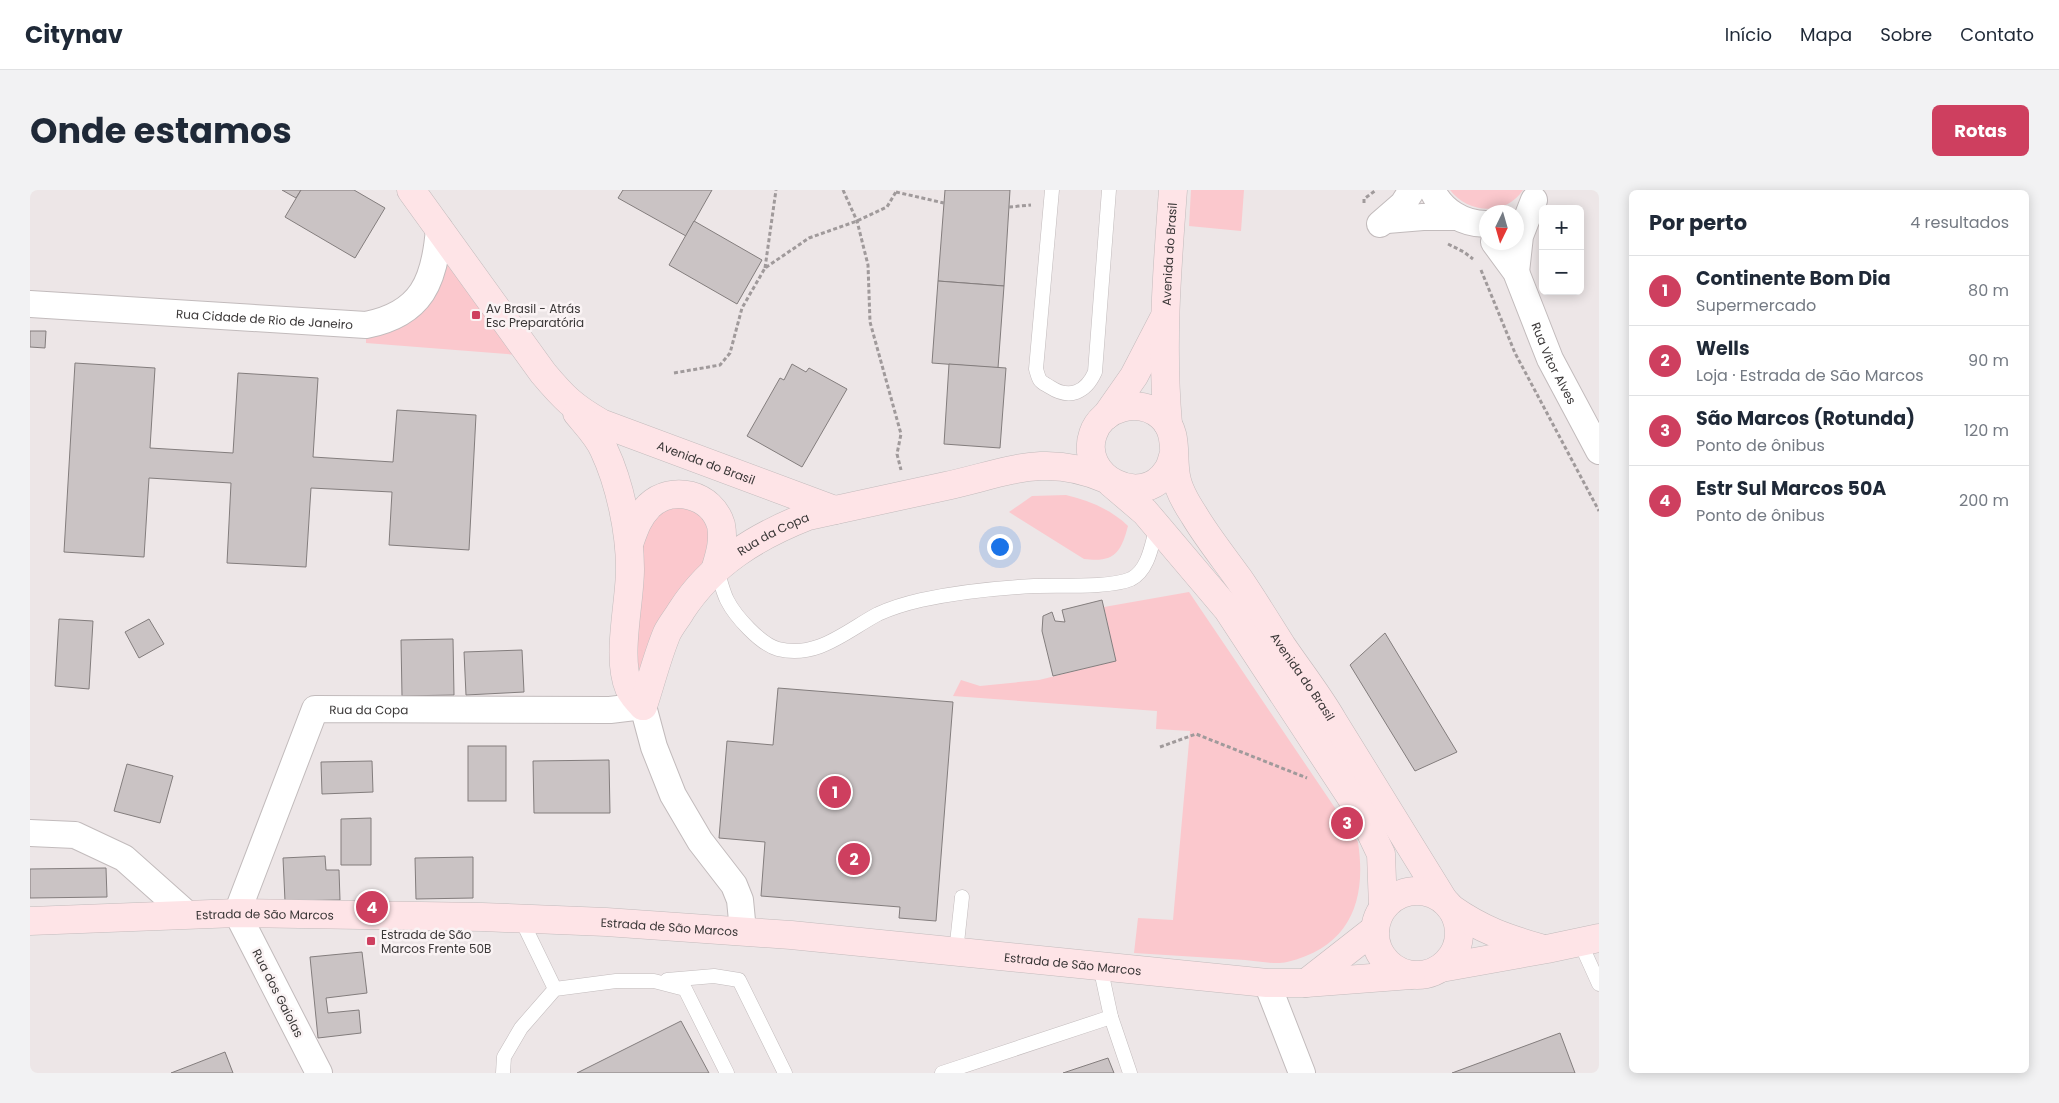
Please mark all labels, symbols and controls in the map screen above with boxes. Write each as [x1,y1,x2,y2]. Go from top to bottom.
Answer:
text: Citynav [25,18,123,51]
text: Início [1725,22,1772,47]
text: Mapa [1800,22,1852,47]
text: Sobre [1880,22,1932,47]
text: Contato [1960,22,2034,47]
button: Rotas [1932,105,2029,156]
text: Onde estamos [30,106,292,155]
street label: Avenida do Brasil [1157,202,1181,306]
north arrow [1479,205,1524,250]
map controls [1539,205,1584,295]
button: + [1539,205,1584,250]
text: Por perto [1649,208,1747,237]
text: 4 resultados [1910,211,2009,234]
button: − [1539,250,1584,295]
text: Continente Bom Dia [1696,265,1891,292]
text: 1 [1662,279,1668,302]
text: 80 m [1968,279,2009,302]
text: Supermercado [1696,294,1816,317]
place label: Av Brasil - Atrás Esc Preparatória [486,300,584,331]
street label: Rua Cidade de Rio de Janeiro [176,305,354,333]
marker: Av Brasil - Atrás Esc Preparatória [470,309,482,321]
street label: Rua Vitor Alves [1528,320,1581,407]
text: Wells [1696,335,1750,362]
text: 2 [1660,349,1670,372]
text: 90 m [1968,349,2009,372]
text: Loja · Estrada de São Marcos [1696,364,1924,387]
text: São Marcos (Rotunda) [1696,405,1915,432]
text: 3 [1660,419,1670,442]
text: 120 m [1964,419,2009,442]
text: Ponto de ônibus [1696,434,1825,457]
street label: Avenida do Brasil [655,436,758,488]
text: Estr Sul Marcos 50A [1696,475,1886,502]
text: 4 [1660,489,1670,512]
text: 200 m [1959,489,2009,512]
text: Ponto de ônibus [1696,504,1825,527]
street label: Rua da Copa [733,508,811,559]
your location [987,534,1013,560]
street label: Avenida do Brasil [1267,629,1339,724]
street label: Rua da Copa [329,701,408,718]
pin: 1 [819,773,851,811]
pin: 3 [1331,804,1363,842]
pin: 2 [838,840,870,878]
pin: 4 [356,888,388,926]
street label: Estrada de São Marcos [196,904,334,923]
street label: Estrada de São Marcos [600,913,739,940]
place label: Estrada de São Marcos Frente 50B [381,926,491,957]
marker: Estrada de São Marcos Frente 50B [365,935,377,947]
street label: Rua dos Gaiolas [248,946,308,1040]
street label: Estrada de São Marcos [1003,948,1142,979]

